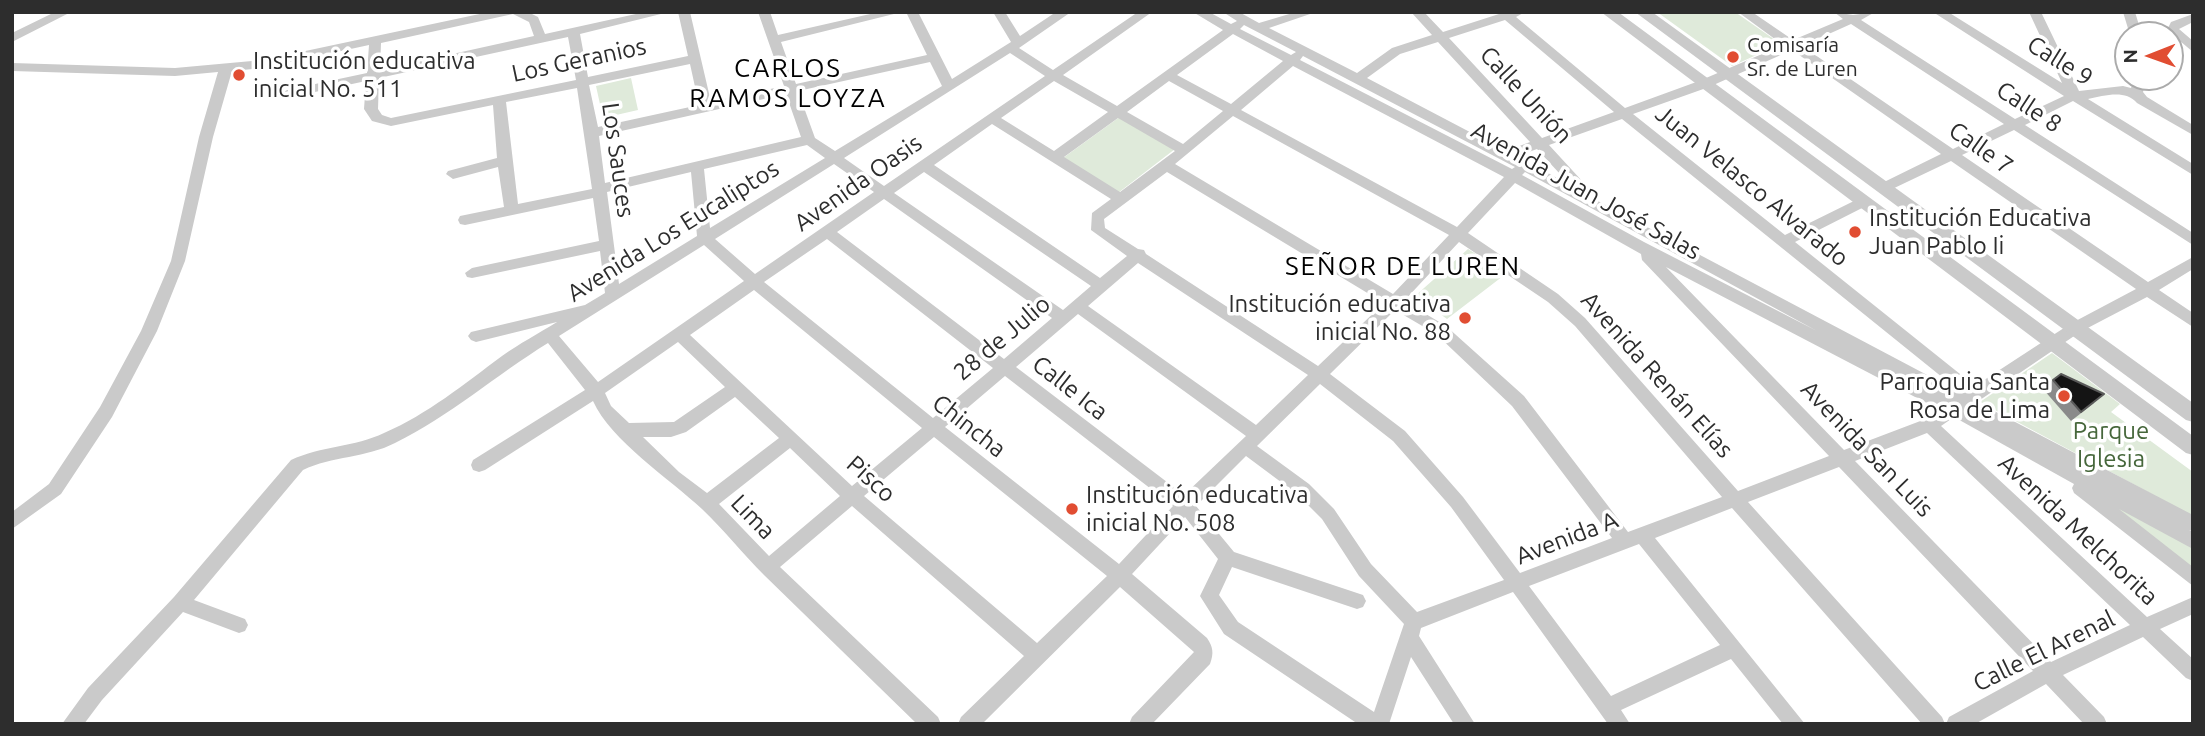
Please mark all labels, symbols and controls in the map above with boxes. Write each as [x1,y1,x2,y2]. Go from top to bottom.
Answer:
north arrow [2114,21,2184,91]
street label: Calle 9 [2022,30,2098,92]
street label: Los Geranios [509,32,649,88]
place label: Comisaría Sr. de Luren [1747,32,1858,82]
street label: Calle Unión [1474,41,1578,149]
place label: Institución educativa inicial No. 511 [253,47,476,103]
marker: Comisaría Sr. de Luren [1725,49,1741,65]
text: N [2119,49,2141,64]
district label: CARLOS RAMOS LOYZA [691,52,885,114]
marker: Institución educativa inicial No. 511 [231,67,247,83]
street label: Calle 8 [1991,75,2067,139]
street label: Juan Velasco Alvarado [1650,99,1854,273]
street label: Los Sauces [596,101,640,219]
street label: Avenida Juan José Salas [1466,116,1706,266]
street label: Calle 7 [1943,116,2019,180]
street label: Avenida Oasis [789,128,927,238]
street label: Avenida Los Eucaliptos [562,154,784,308]
place label: Institución Educativa Juan Pablo Ii [1869,204,2092,260]
marker: Institución Educativa Juan Pablo Ii [1847,224,1863,240]
district label: SEÑOR DE LUREN [1287,250,1519,282]
street label: Avenida Renán Elías [1575,286,1739,464]
street label: 28 de Julio [948,289,1056,387]
place label: Institución educativa inicial No. 88 [1228,290,1451,346]
marker: Institución educativa inicial No. 88 [1457,310,1473,326]
street label: Calle Ica [1026,350,1114,426]
place label: Parroquia Santa Rosa de Lima [1880,368,2050,424]
street label: Avenida San Luis [1795,375,1939,523]
street label: Chincha [927,388,1011,464]
marker: Parroquia Santa Rosa de Lima [2056,388,2072,404]
park label: Parque Iglesia [2073,417,2149,473]
street label: Avenida Melchorita [1992,449,2164,611]
street label: Pisco [841,450,901,508]
place label: Institución educativa inicial No. 508 [1086,481,1309,537]
street label: Lima [725,489,781,545]
marker: Institución educativa inicial No. 508 [1064,501,1080,517]
street label: Avenida A [1512,505,1622,571]
street label: Calle El Arenal [1969,604,2119,698]

